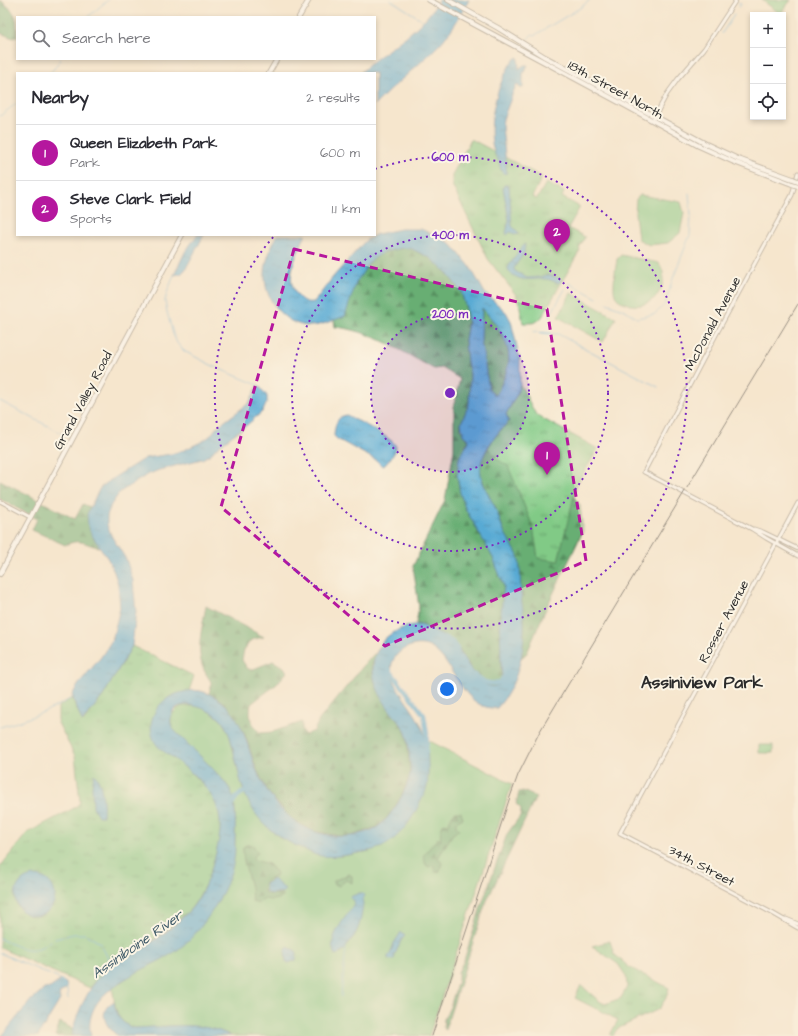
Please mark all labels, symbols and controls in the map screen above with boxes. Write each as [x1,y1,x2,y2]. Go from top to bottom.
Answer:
map controls [750,12,786,120]
button: + [750,12,786,48]
search box [16,16,376,60]
icon: search [30,27,52,49]
text: Search here [62,28,151,49]
button: − [750,48,786,84]
street label: 18th Street North [565,56,667,124]
button: locate [750,84,786,120]
text: Nearby [32,86,89,110]
text: 2 results [306,89,360,107]
text: Queen Elizabeth Park [70,133,217,154]
text: 1 [44,144,46,162]
text: 600 m [320,144,360,162]
text: 600 m [432,149,469,166]
text: Park [70,154,100,172]
text: Steve Clark Field [70,189,191,210]
text: 2 [41,200,49,218]
text: 1.1 km [332,200,360,218]
text: Sports [70,210,112,228]
pin: 2 [544,219,570,252]
text: 400 m [431,227,469,244]
street label: McDonald Avenue [681,273,745,374]
text: 200 m [431,306,469,323]
street label: Grand Valley Road [49,348,118,453]
centre of rings [443,386,457,400]
pin: 1 [534,442,560,475]
street label: Rosser Avenue [695,577,753,666]
district label: Assiniview Park [641,671,764,695]
your location [437,679,457,699]
street label: 34th Street [665,841,738,891]
water label: Assiniboine River [88,905,188,984]

